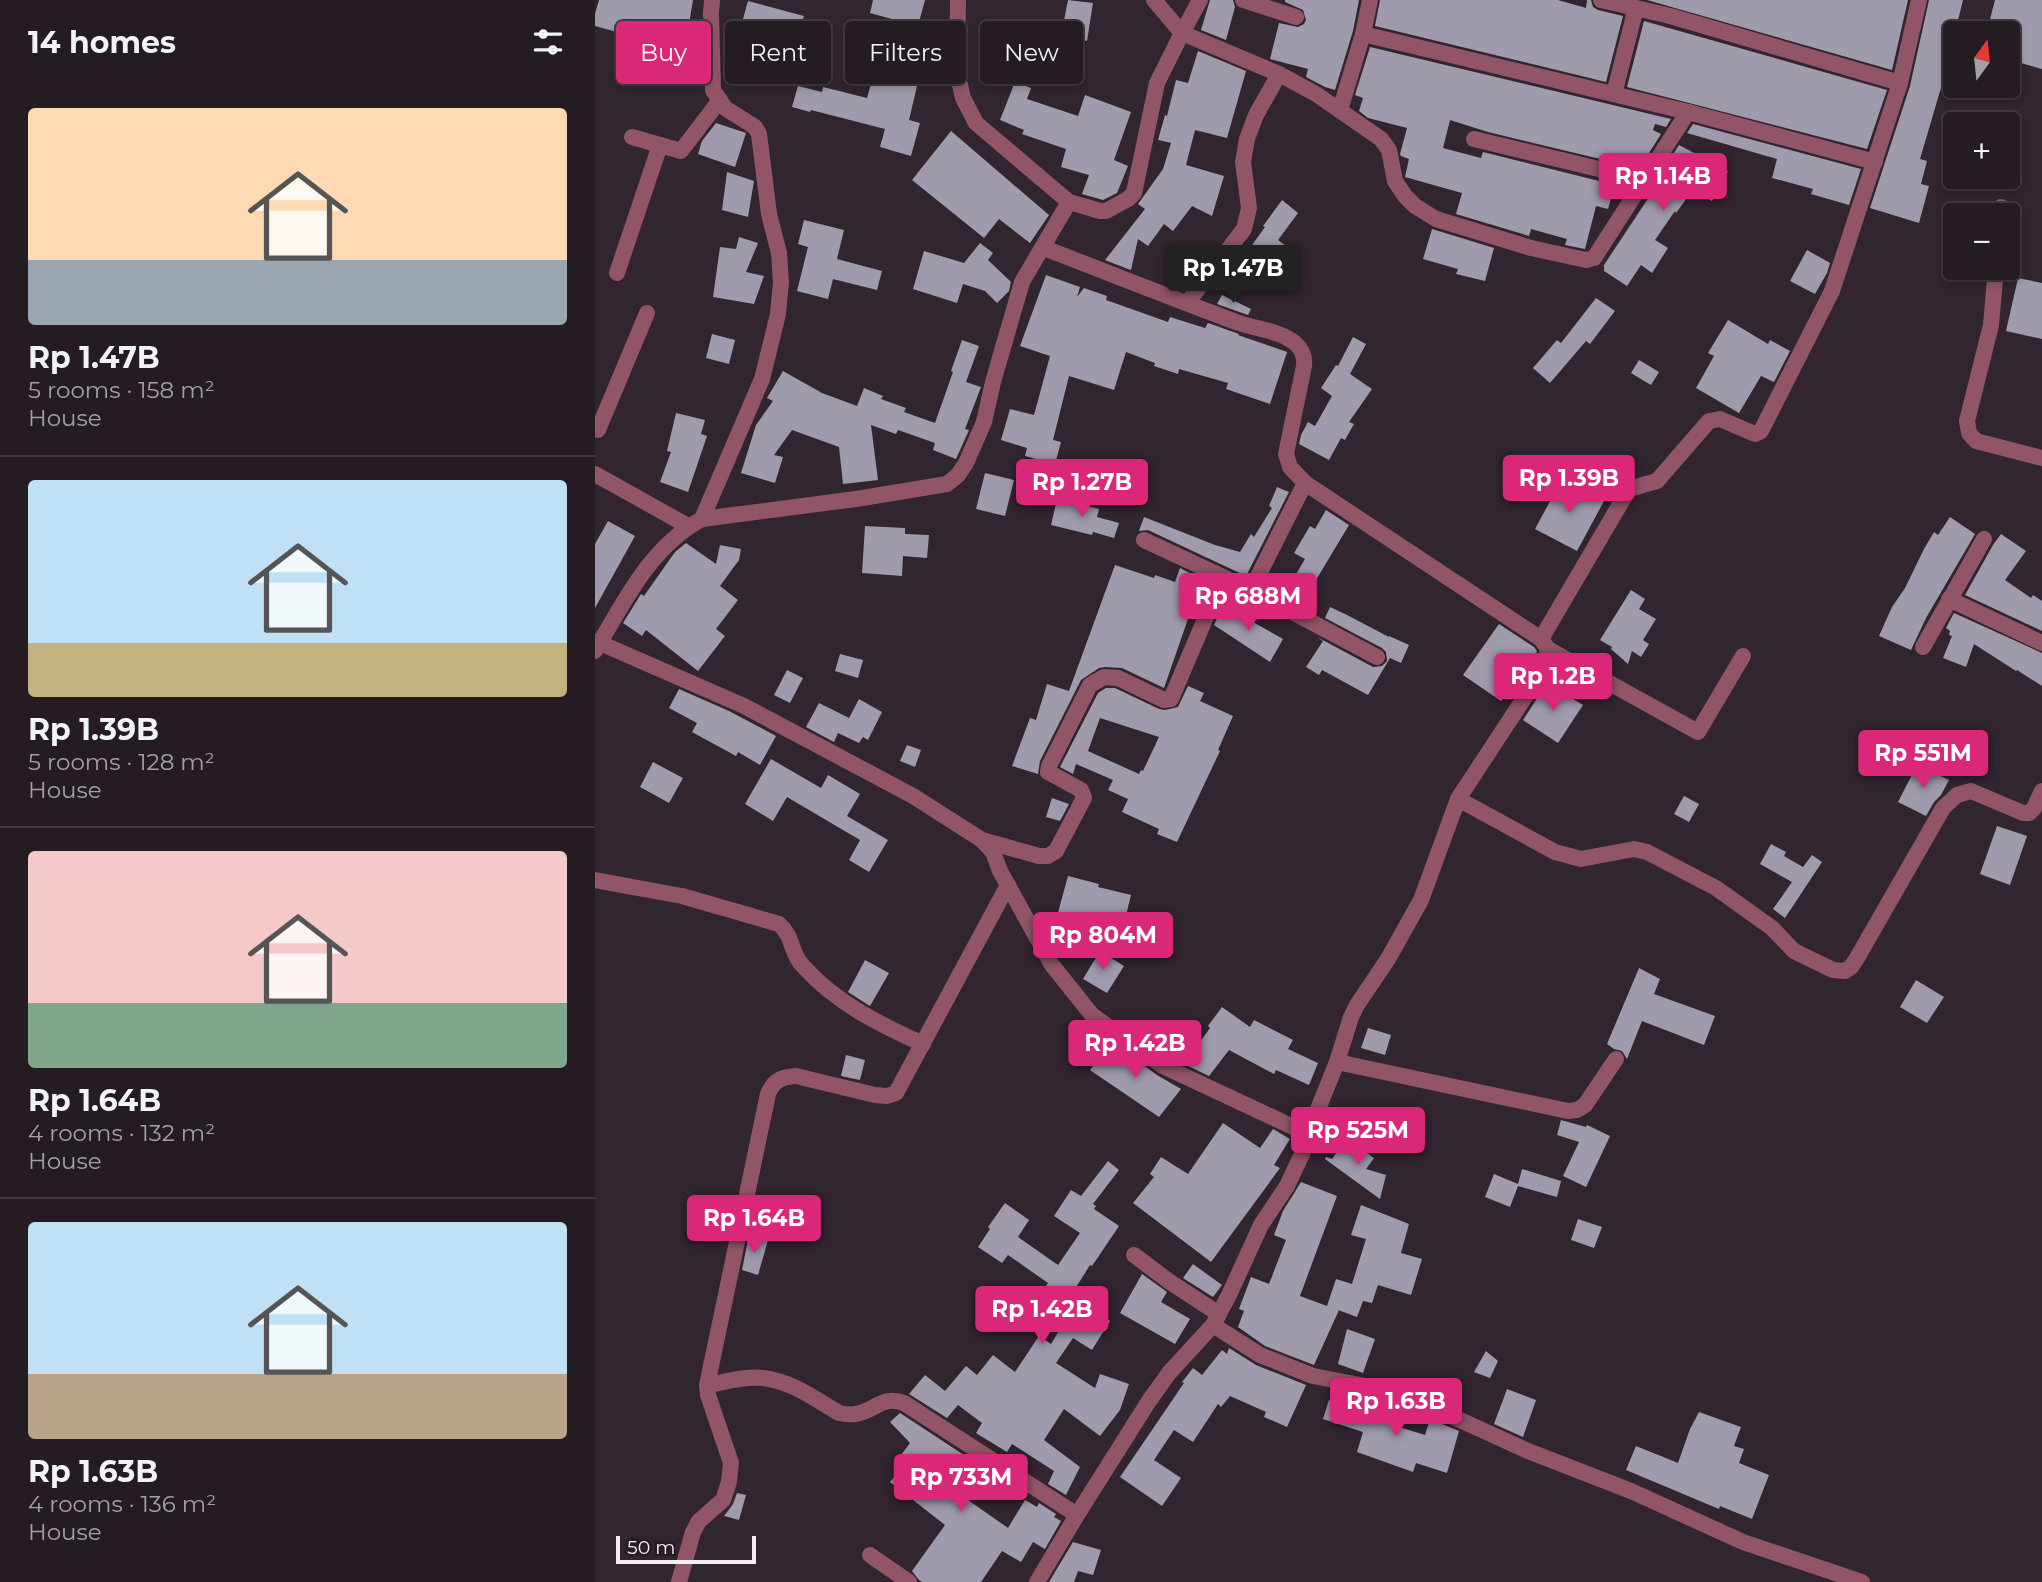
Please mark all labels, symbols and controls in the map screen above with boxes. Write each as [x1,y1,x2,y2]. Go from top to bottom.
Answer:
chip: Buy [616,21,711,84]
chip: Rent [725,21,831,84]
chip: Filters [845,21,966,84]
chip: New [980,21,1083,84]
north arrow [1943,21,2019,98]
map controls [1943,21,2020,280]
icon: filters [529,23,567,61]
text: 14 homes [28,24,176,61]
button: + [1943,112,2020,189]
icon: home [235,153,361,279]
pin: Rp 1.14B [1591,154,1735,213]
text: Rp 1.14B [1615,162,1711,190]
button: − [1943,203,2020,280]
pin: Rp 1.47B [1161,246,1305,305]
text: Rp 1.47B [1182,254,1284,282]
text: Rp 1.47B [28,339,160,376]
text: 5 rooms · 158 m² [28,376,215,404]
text: House [28,404,102,432]
pin: Rp 1.39B [1497,456,1641,515]
pin: Rp 1.27B [1010,460,1154,519]
text: Rp 1.39B [1519,464,1619,492]
text: Rp 1.27B [1032,468,1132,496]
icon: home [235,525,361,651]
pin: Rp 688M [1183,574,1313,633]
text: Rp 688M [1195,582,1301,610]
pin: Rp 1.2B [1488,654,1618,713]
text: Rp 1.2B [1510,662,1596,690]
text: Rp 1.39B [28,711,159,748]
pin: Rp 551M [1858,730,1988,790]
text: Rp 551M [1874,739,1972,767]
text: 5 rooms · 128 m² [28,748,215,776]
text: House [28,776,102,804]
icon: home [235,896,361,1022]
pin: Rp 804M [1038,912,1168,972]
text: Rp 804M [1049,921,1157,949]
pin: Rp 1.42B [1063,1020,1207,1080]
text: Rp 1.42B [1084,1029,1186,1057]
text: Rp 1.64B [28,1082,161,1119]
pin: Rp 525M [1293,1108,1423,1167]
text: Rp 525M [1307,1116,1409,1144]
text: 4 rooms · 132 m² [28,1119,215,1147]
text: House [28,1147,102,1175]
pin: Rp 1.64B [682,1196,826,1255]
text: Rp 1.64B [703,1204,805,1232]
icon: home [235,1267,361,1393]
pin: Rp 1.42B [970,1286,1114,1346]
text: Rp 1.42B [991,1295,1093,1323]
pin: Rp 1.63B [1324,1378,1468,1438]
text: Rp 1.63B [1346,1387,1446,1415]
text: Rp 1.63B [28,1453,158,1490]
pin: Rp 733M [896,1454,1026,1514]
text: Rp 733M [910,1463,1012,1491]
text: 4 rooms · 136 m² [28,1490,216,1518]
text: House [28,1518,102,1546]
scale bar [616,1533,756,1565]
text: 50 m [627,1536,675,1559]

